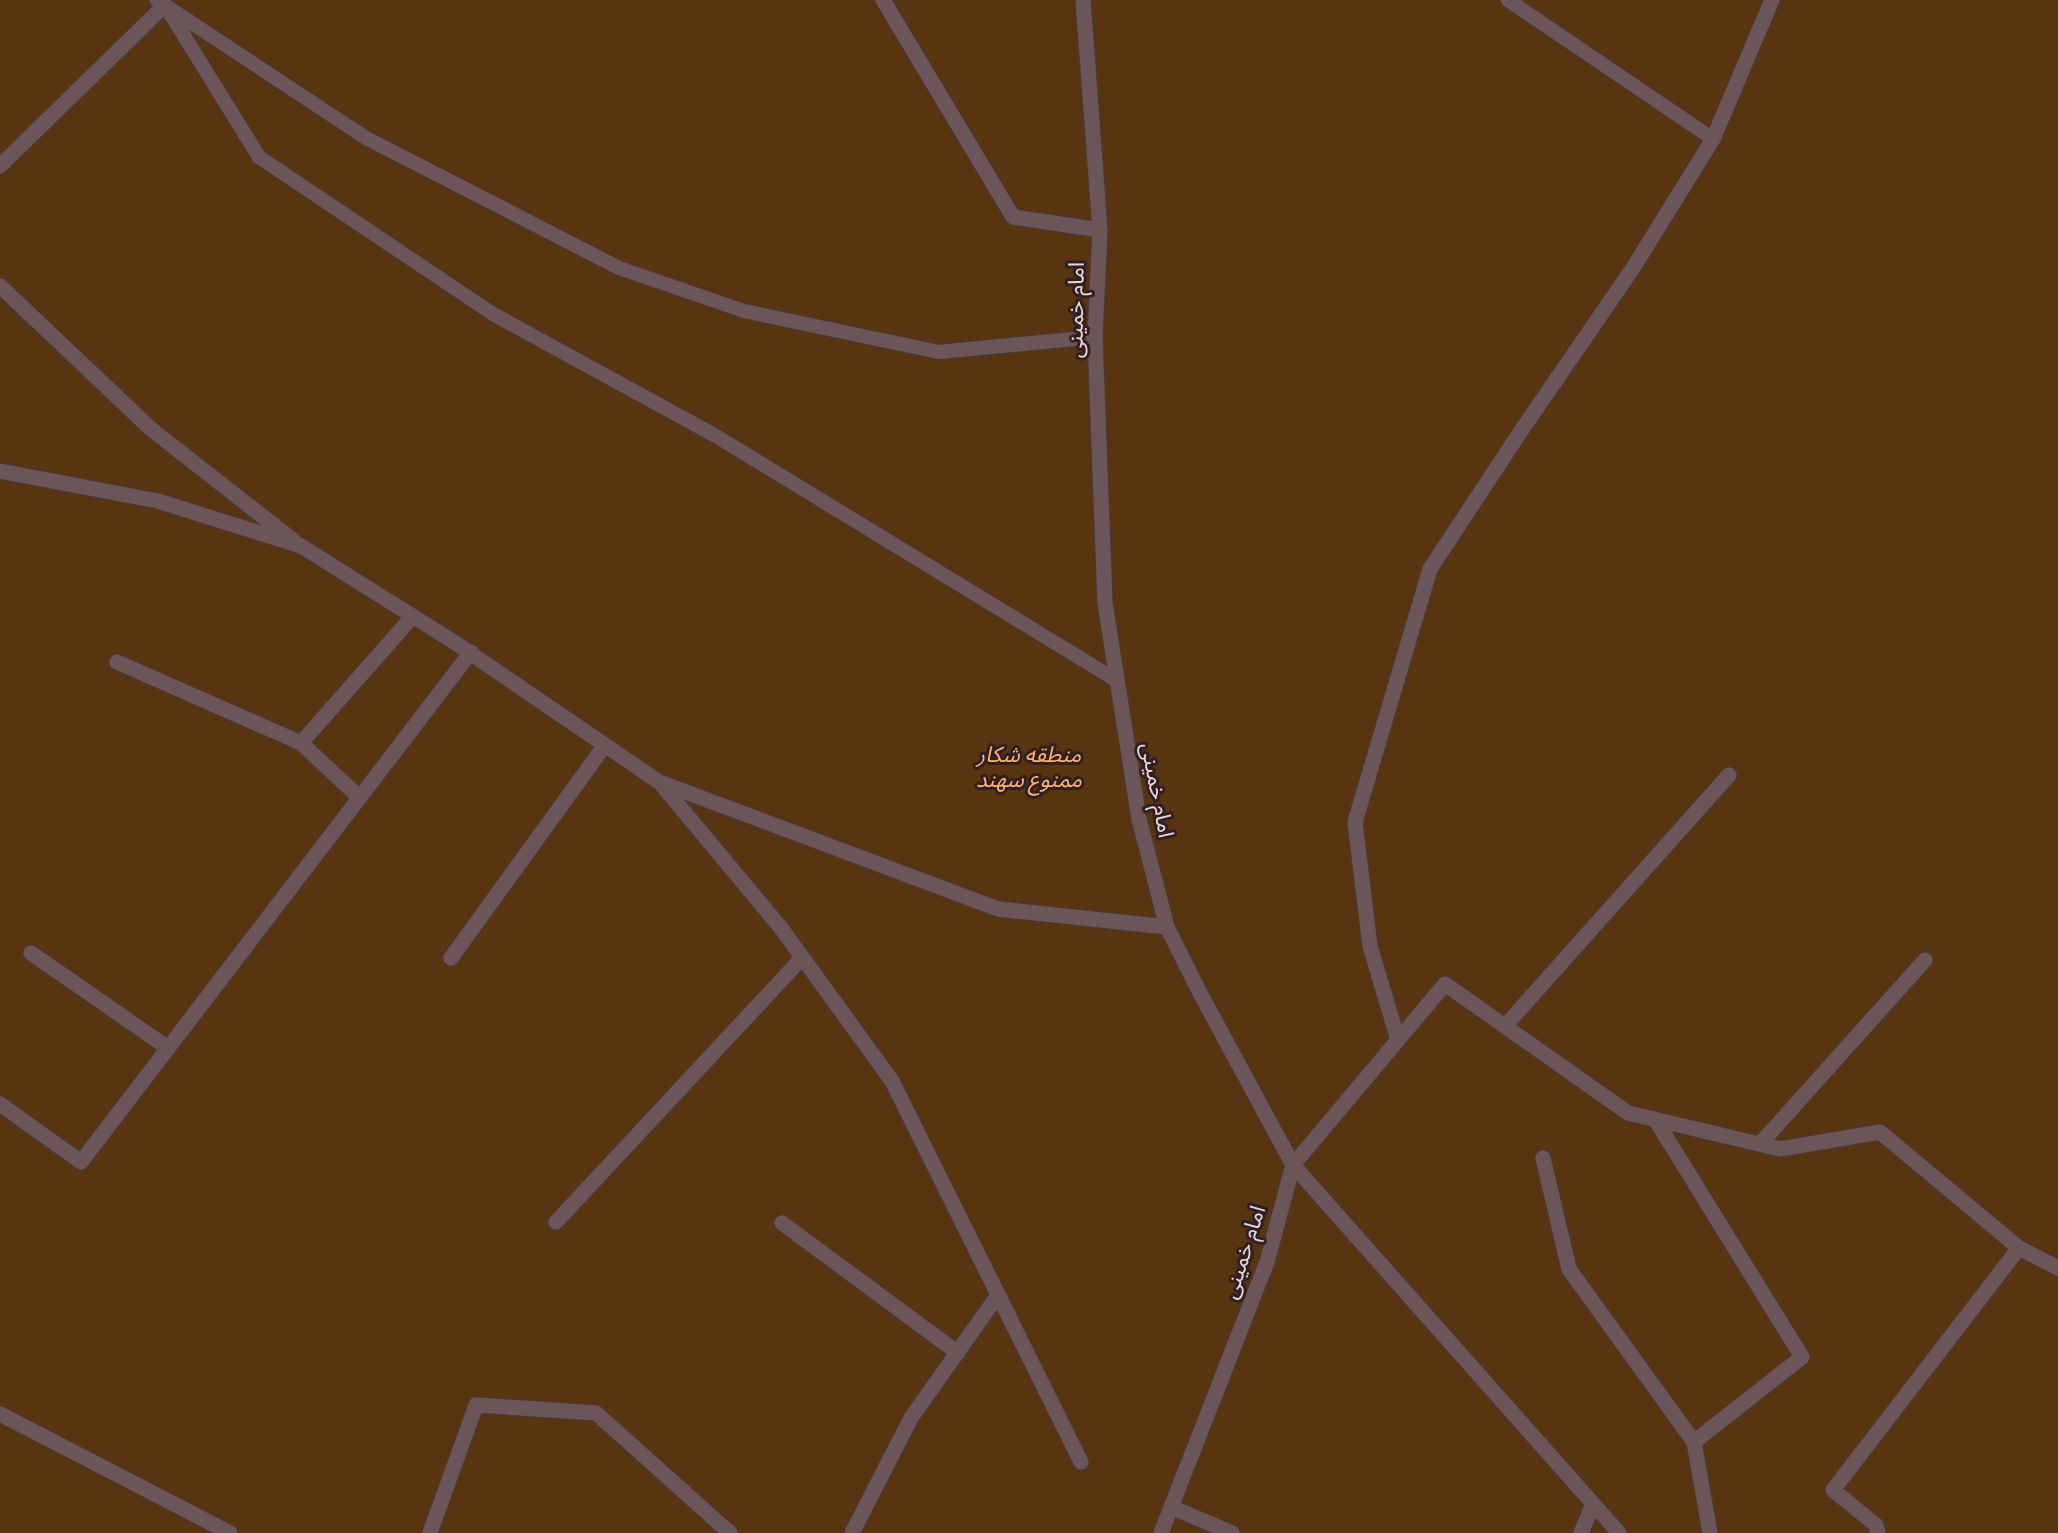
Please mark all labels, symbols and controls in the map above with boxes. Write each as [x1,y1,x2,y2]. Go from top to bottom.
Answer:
street label: امام خمینی [1061,262,1093,359]
street label: امام خمینی [1132,740,1180,841]
park label: منطقه شکار ممنوع سهند [975,741,1082,796]
street label: امام خمینی [1216,1202,1274,1303]

